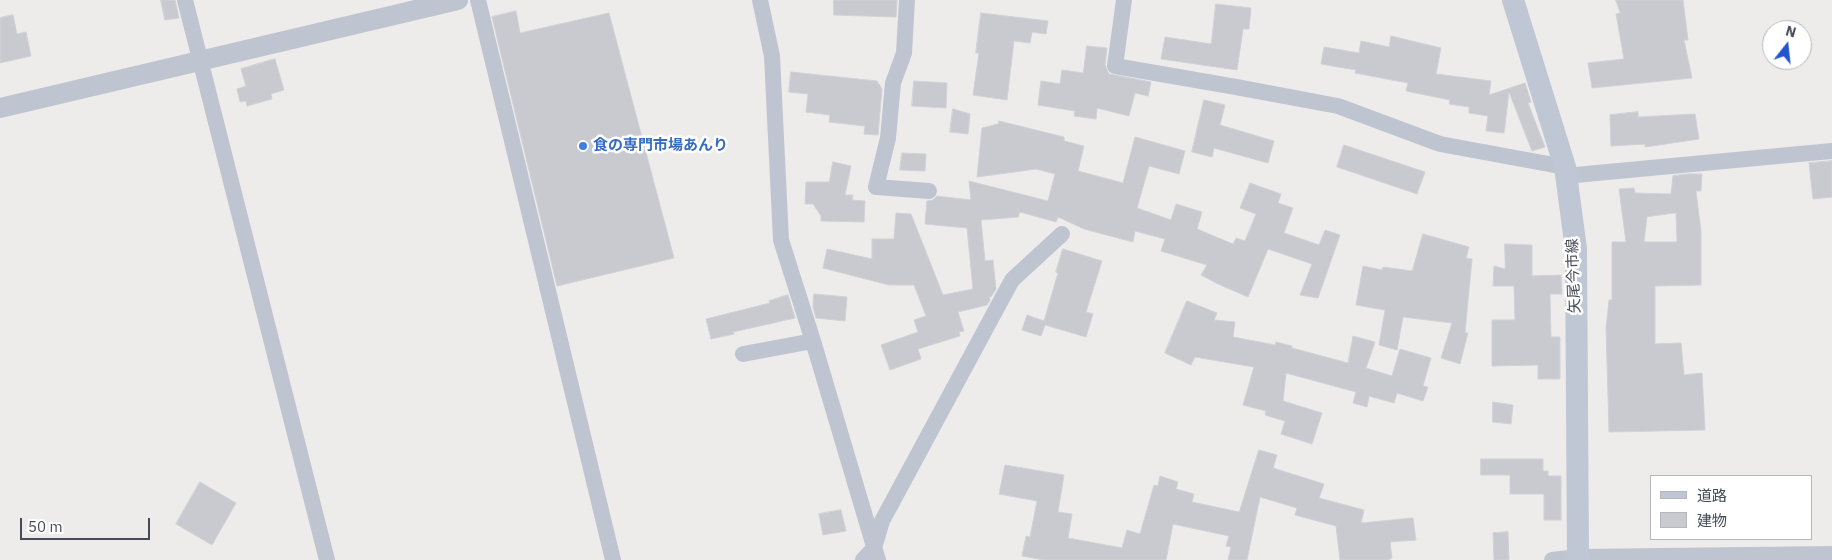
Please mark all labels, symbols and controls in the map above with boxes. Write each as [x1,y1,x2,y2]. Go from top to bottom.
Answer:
north arrow [1762,20,1812,70]
text: N [1783,21,1798,42]
place label: 食の専門市場あんり [593,137,728,155]
marker: 食の専門市場あんり [577,140,589,152]
street label: 矢尾今市線 [1564,238,1584,314]
legend [1650,475,1812,540]
text: 道路 [1697,486,1727,505]
scale bar [22,508,152,540]
text: 建物 [1697,511,1727,530]
text: 50 m [28,517,63,536]

